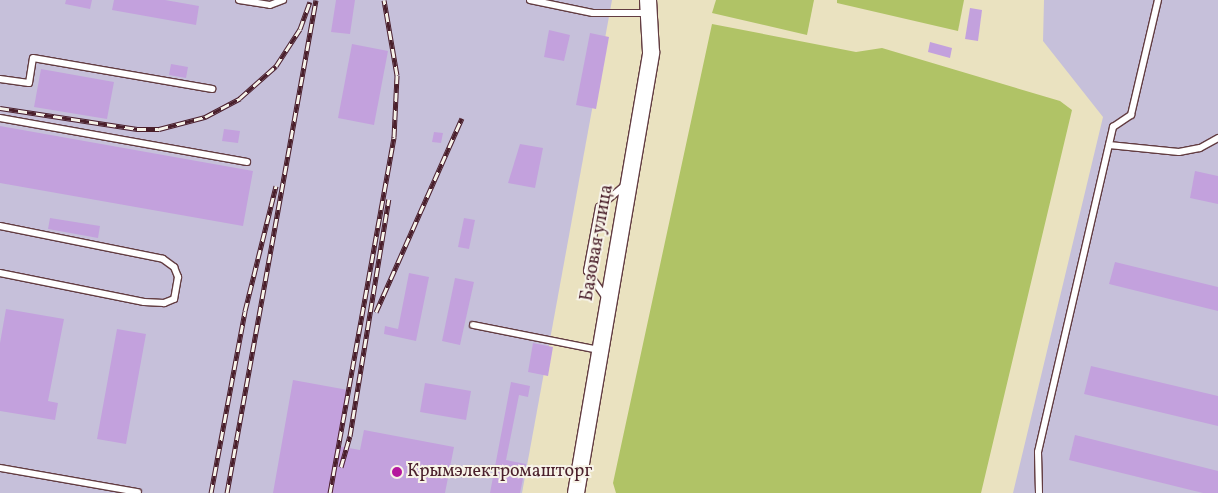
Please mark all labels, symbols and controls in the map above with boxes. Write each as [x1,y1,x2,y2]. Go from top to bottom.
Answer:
street label: Базовая улица [577,183,619,303]
place label: Крымэлектромашторг [407,461,592,483]
marker: Крымэлектромашторг [391,466,403,478]

